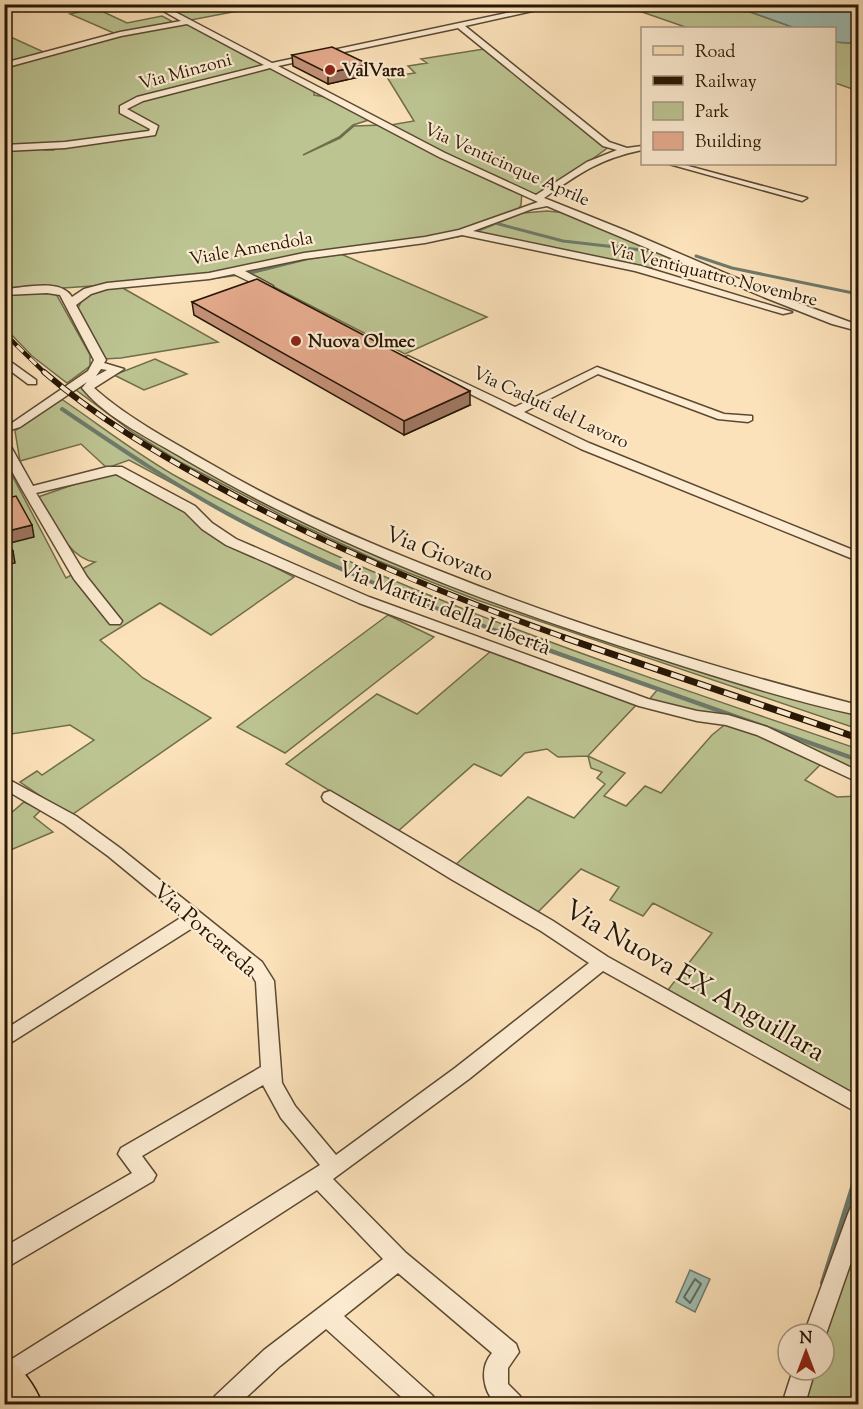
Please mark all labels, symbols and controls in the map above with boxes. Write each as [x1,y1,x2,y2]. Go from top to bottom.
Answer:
legend [641,27,836,165]
text: Road [695,40,735,66]
street label: Via Minzoni [136,48,235,98]
place label: ValVara [342,59,406,85]
marker: ValVara [323,63,337,77]
text: Railway [695,70,757,96]
text: Park [695,100,730,126]
street label: Via Venticinque Aprile [419,118,593,214]
text: Building [695,130,761,156]
street label: Viale Amendola [187,226,315,274]
street label: Via Ventiquattro Novembre [605,237,820,315]
place label: Nuova Olmec [308,330,416,356]
marker: Nuova Olmec [289,334,303,348]
street label: Via Caduti del Lavoro [468,361,633,457]
street label: Via Giovato [380,520,498,592]
street label: Via Martiri della Libertà [333,554,555,665]
street label: Via Porcareda [144,876,264,986]
street label: Via Nuova EX Anguillara [556,891,831,1073]
north arrow [776,1322,836,1382]
text: N [800,1328,813,1351]

